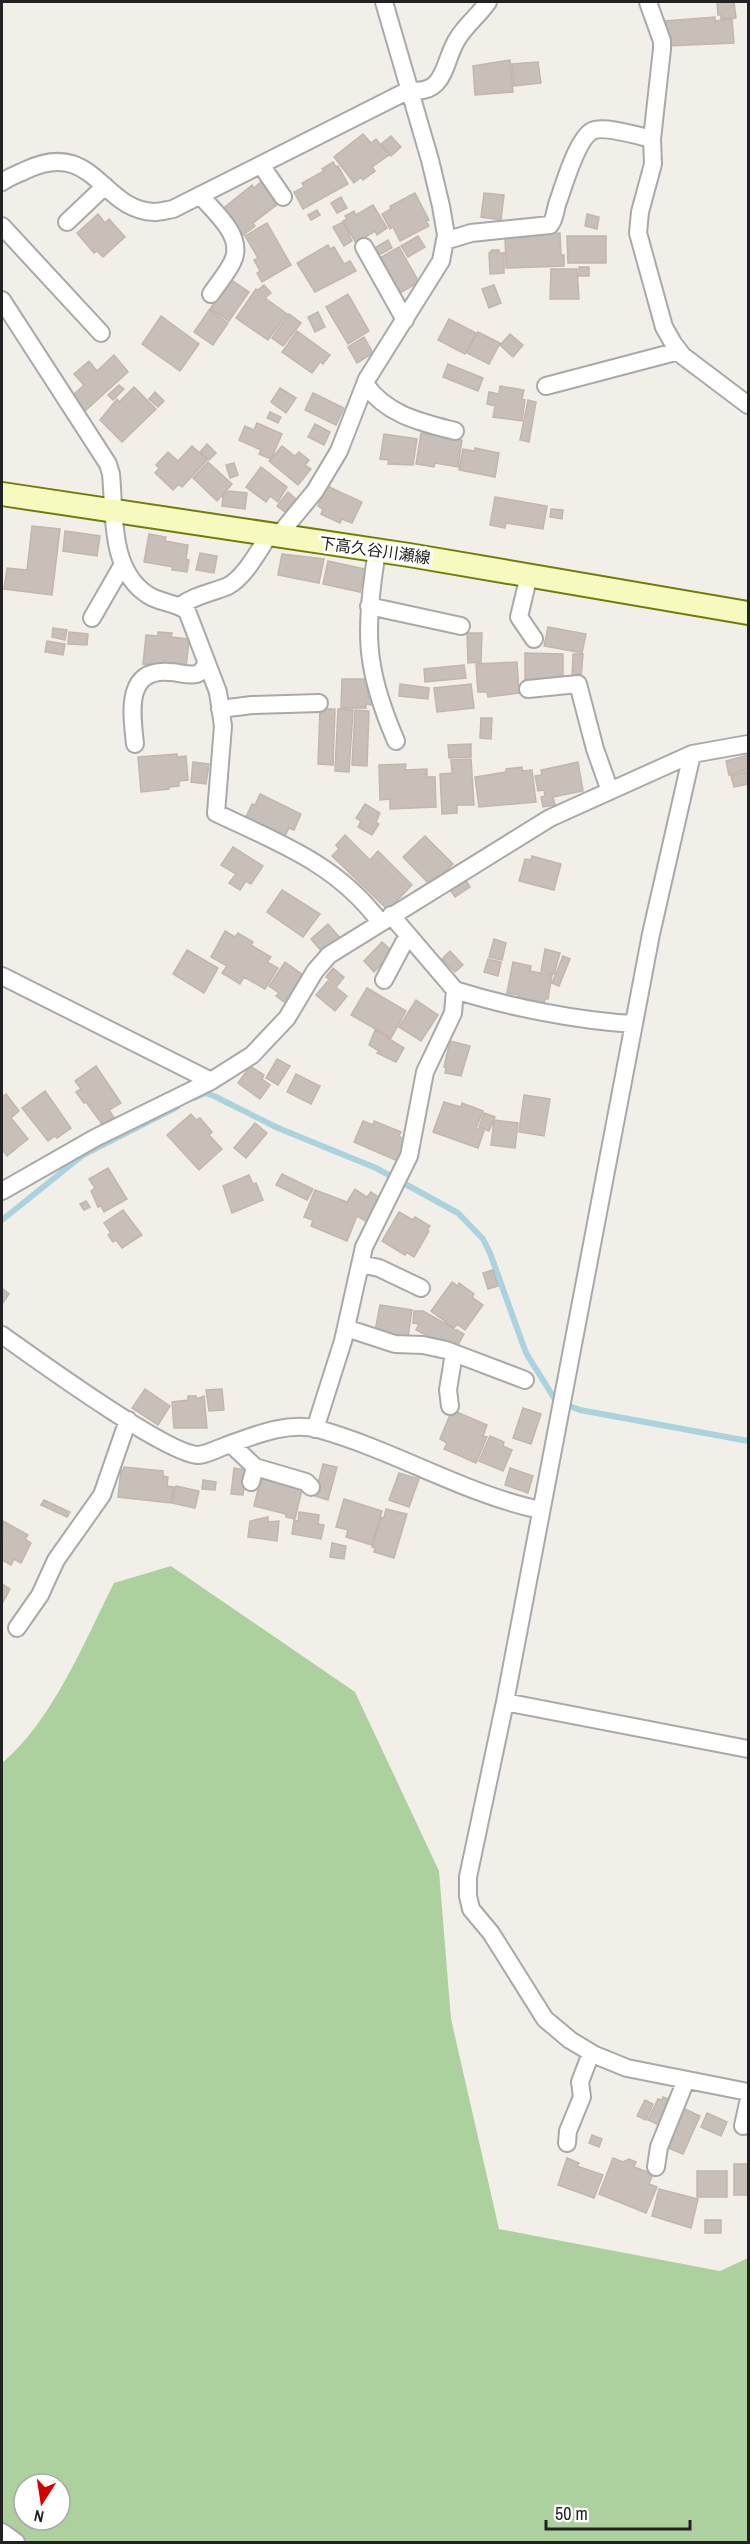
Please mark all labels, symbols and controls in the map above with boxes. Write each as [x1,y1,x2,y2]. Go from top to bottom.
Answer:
street label: 下高久谷川瀬線 [318,531,432,569]
north arrow [12,2472,72,2532]
scale bar [546,2493,690,2531]
text: 50 m [555,2501,588,2526]
text: N [32,2505,46,2528]

